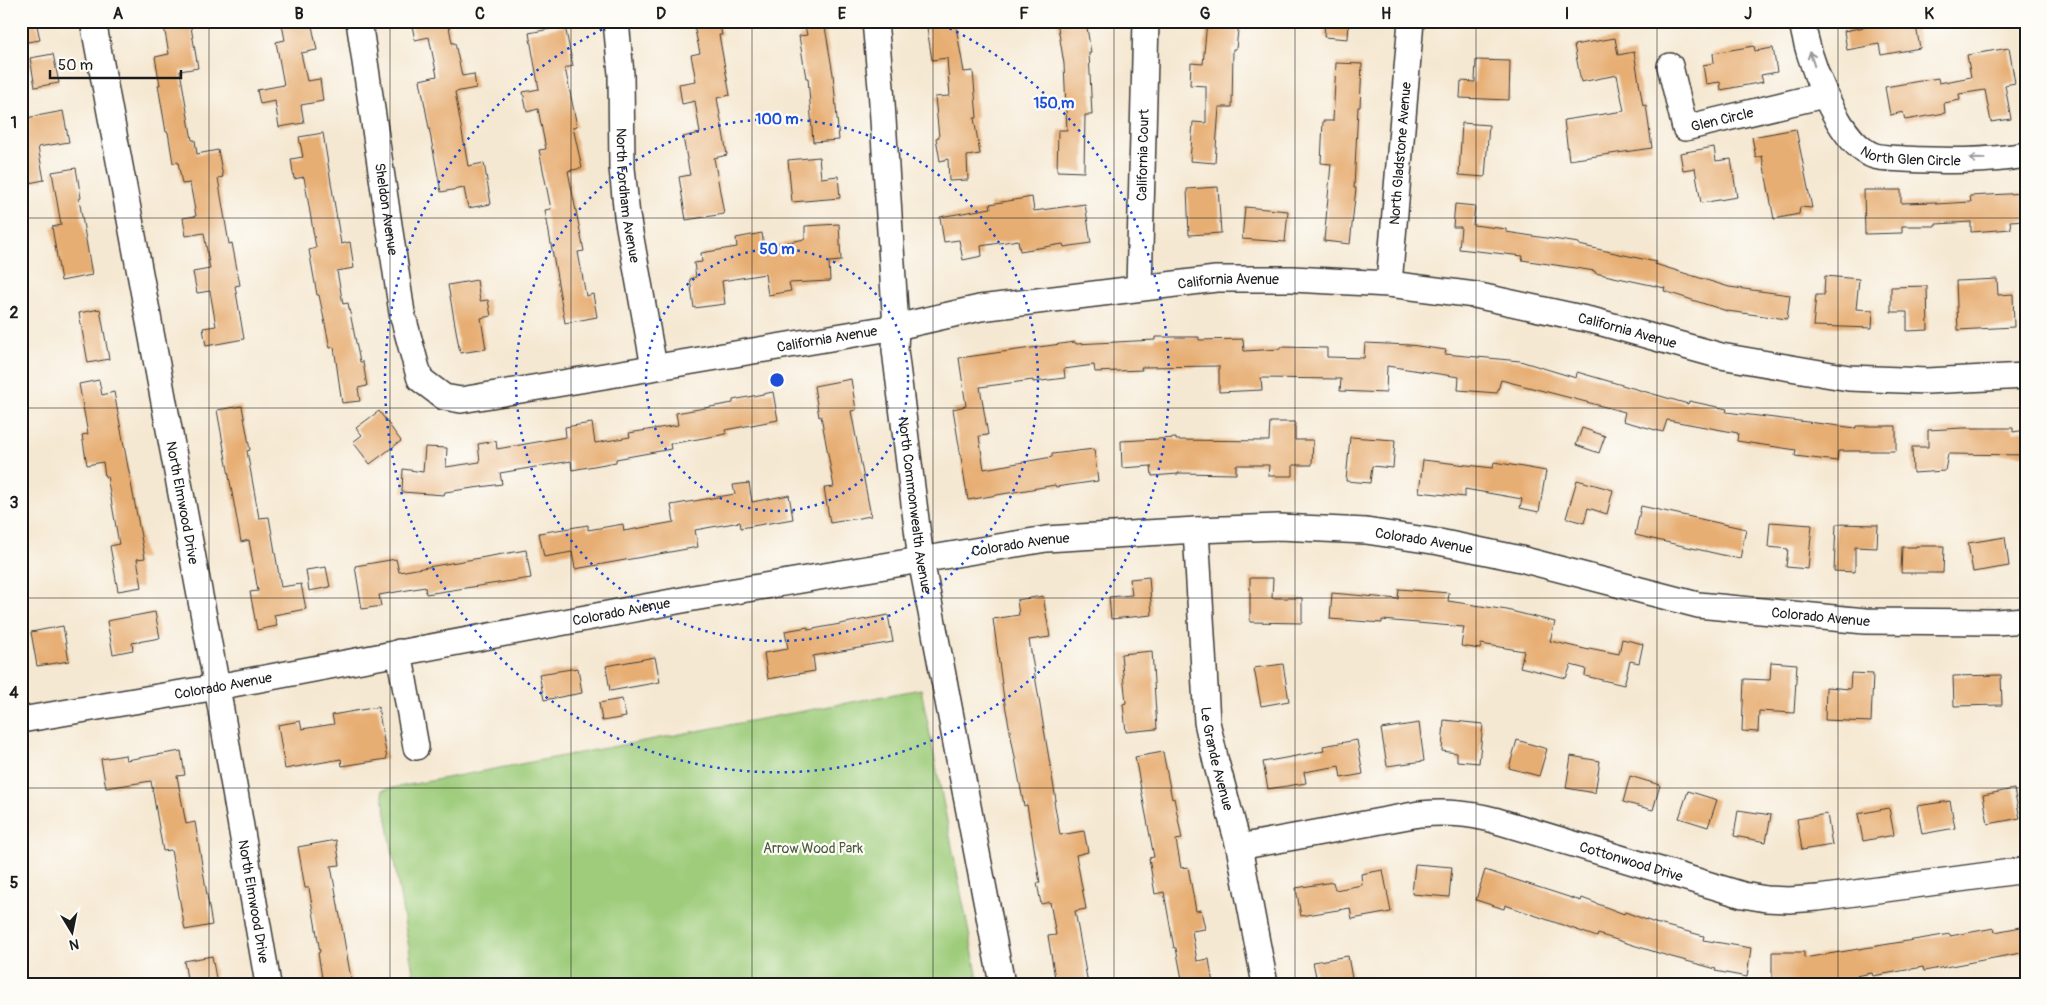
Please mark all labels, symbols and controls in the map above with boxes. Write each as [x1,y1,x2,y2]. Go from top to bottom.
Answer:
text: A [113,4,124,24]
text: B [294,4,304,24]
text: C [475,4,485,24]
text: D [656,4,666,24]
text: E [838,4,847,24]
text: F [1019,4,1029,24]
text: G [1200,4,1211,24]
text: H [1381,4,1391,24]
text: I [1565,4,1569,24]
text: J [1744,4,1752,24]
text: K [1924,4,1934,24]
scale bar [50,48,181,80]
one-way arrow [1807,51,1816,67]
text: 50 m [58,56,93,75]
street label: North Gladstone Avenue [1386,81,1415,226]
text: 150 m [1034,94,1074,113]
street label: Glen Circle [1689,104,1755,135]
street label: California Court [1133,108,1153,201]
text: 100 m [756,110,798,129]
text: 1 [11,113,17,133]
street label: North Fordham Avenue [613,128,643,264]
street label: North Glen Circle [1857,142,1961,169]
one-way arrow [1970,155,1986,164]
street label: Sheldon Avenue [371,162,401,256]
text: 50 m [760,240,794,259]
street label: California Avenue [1177,271,1279,293]
text: 2 [10,303,19,323]
street label: California Avenue [1576,310,1678,352]
street label: California Avenue [776,322,879,356]
centre of rings [768,371,786,389]
street label: North Commonwealth Avenue [894,416,935,595]
street label: North Elmwood Drive [162,440,202,566]
text: 3 [10,493,19,513]
street label: Colorado Avenue [1374,524,1474,558]
street label: Colorado Avenue [970,530,1070,560]
street label: Colorado Avenue [571,594,672,629]
street label: Colorado Avenue [1771,604,1870,630]
street label: Colorado Avenue [173,669,273,703]
text: 4 [9,683,19,703]
street label: Le Grande Avenue [1197,706,1237,813]
street label: Cottonwood Drive [1577,838,1685,885]
street label: North Elmwood Drive [234,839,272,964]
park label: Arrow Wood Park [763,840,863,857]
text: 5 [10,873,19,893]
north arrow [48,908,98,958]
text: N [68,935,80,954]

